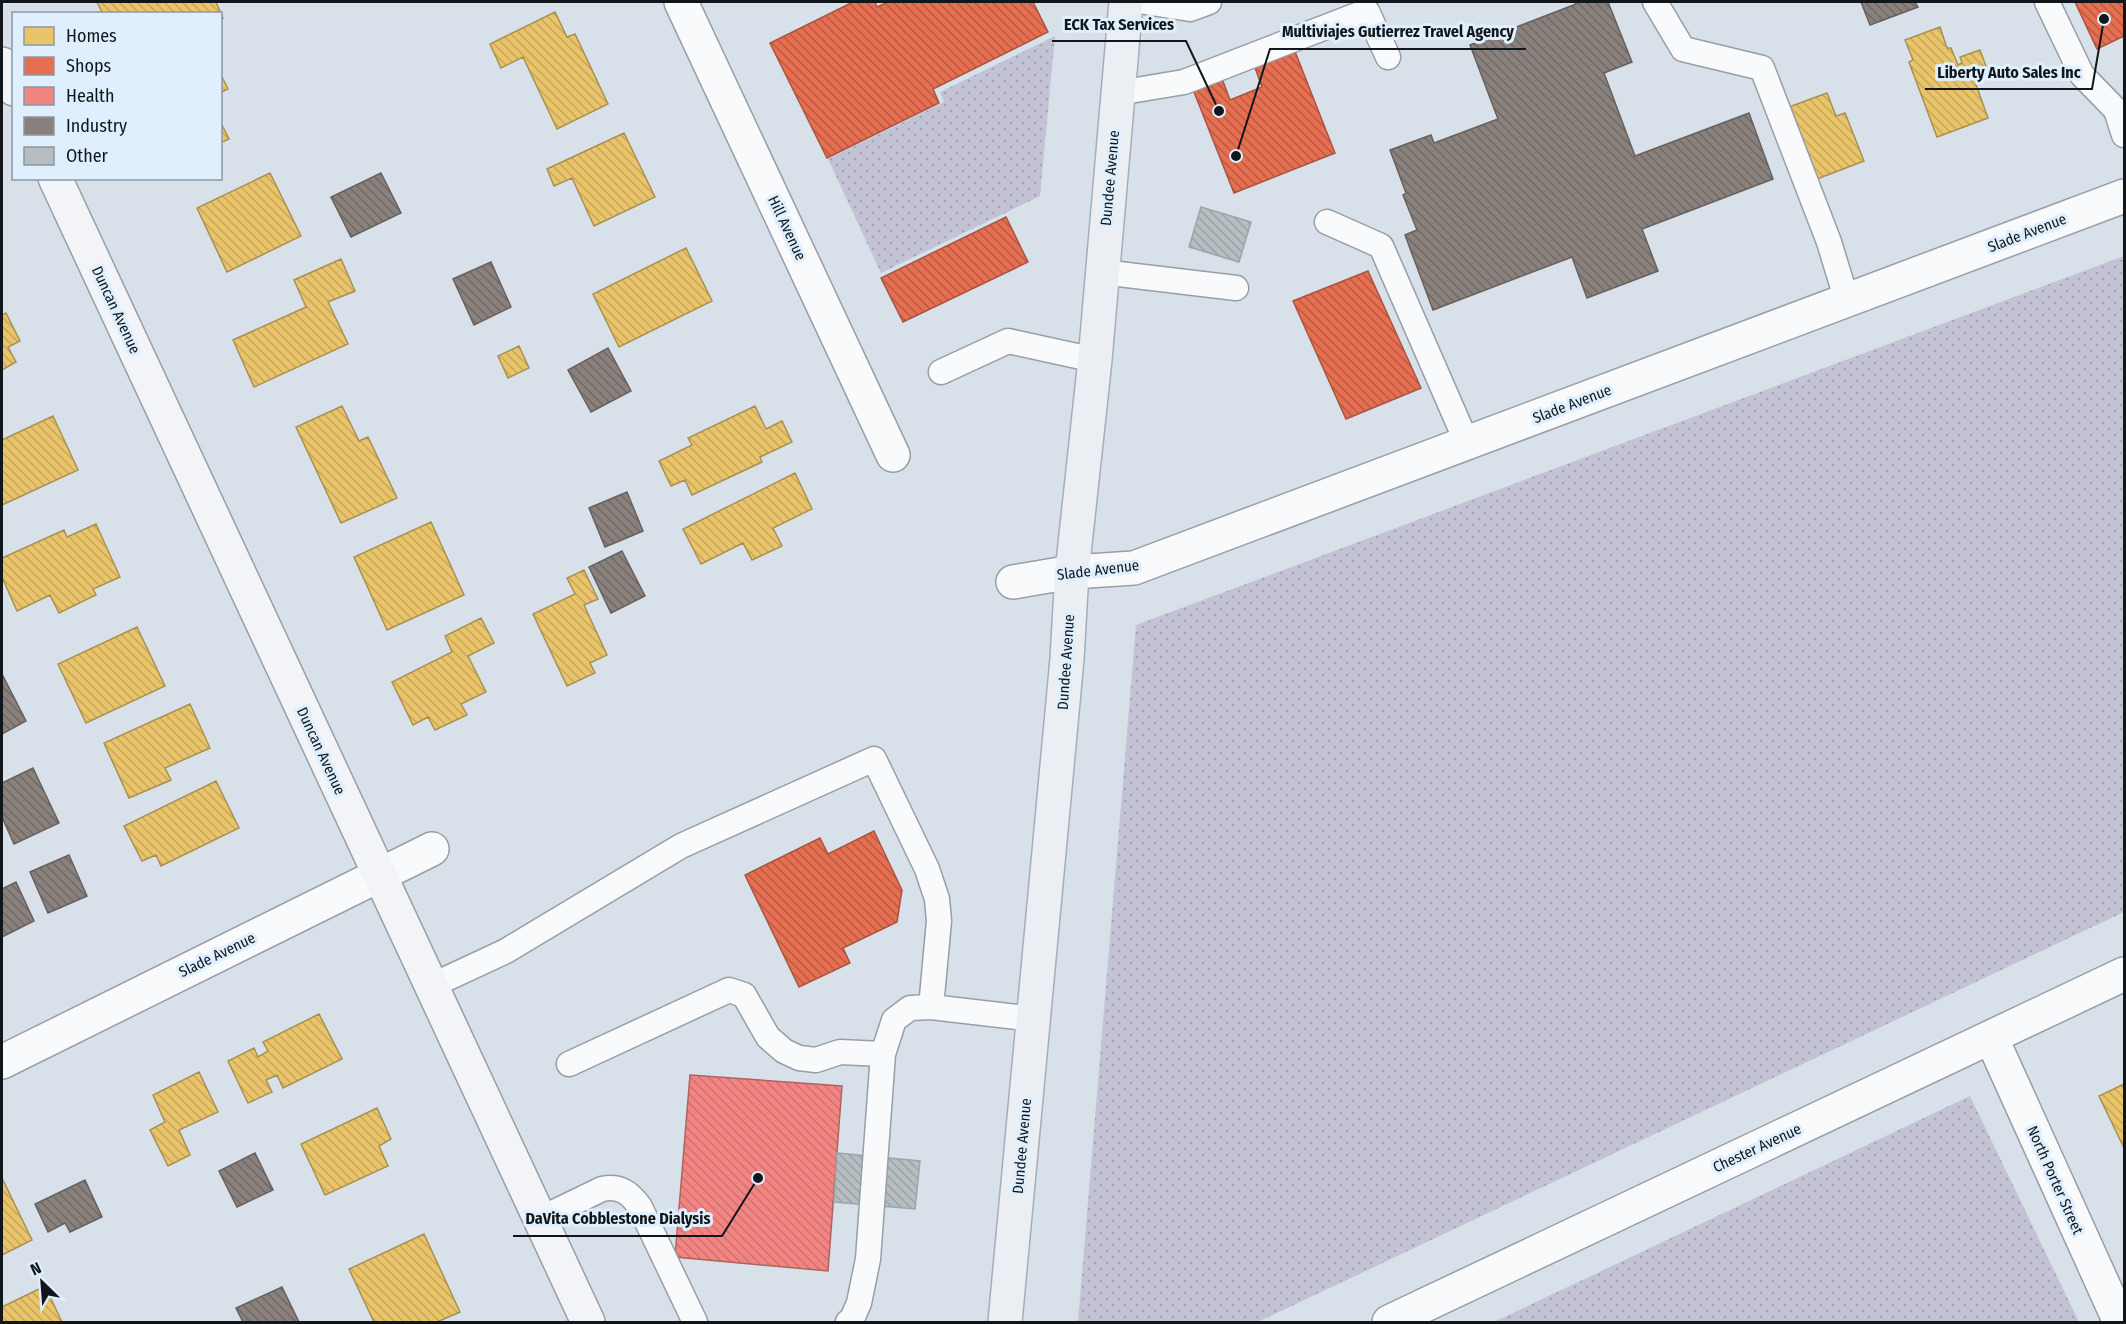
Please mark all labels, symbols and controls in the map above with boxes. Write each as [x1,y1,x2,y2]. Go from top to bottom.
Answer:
callout: ECK Tax Services [1052,7,1186,41]
legend [12,12,222,180]
text: ECK Tax Services [1064,15,1174,34]
callout: Multiviajes Gutierrez Travel Agency [1270,15,1526,49]
text: Multiviajes Gutierrez Travel Agency [1282,22,1514,41]
text: Homes [66,25,117,47]
text: Shops [66,55,111,77]
callout: Liberty Auto Sales Inc [1925,55,2092,89]
text: Liberty Auto Sales Inc [1937,63,2081,82]
text: Health [66,85,114,107]
text: Industry [66,115,127,137]
street label: Dundee Avenue [1097,129,1123,227]
text: Other [66,145,109,167]
street label: Hill Avenue [764,193,810,263]
street label: Slade Avenue [1985,210,2069,256]
street label: Duncan Avenue [88,263,144,357]
street label: Slade Avenue [1530,381,1614,427]
street label: Slade Avenue [1056,556,1140,584]
street label: Dundee Avenue [1054,614,1078,710]
street label: Duncan Avenue [293,704,349,798]
street label: Slade Avenue [176,929,258,981]
street label: Dundee Avenue [1009,1097,1035,1195]
street label: Chester Avenue [1710,1120,1804,1176]
street label: North Porter Street [2023,1123,2087,1237]
callout: DaVita Cobblestone Dialysis [513,1202,722,1236]
text: DaVita Cobblestone Dialysis [525,1209,711,1228]
north arrow [12,1252,72,1312]
text: N [28,1258,44,1279]

